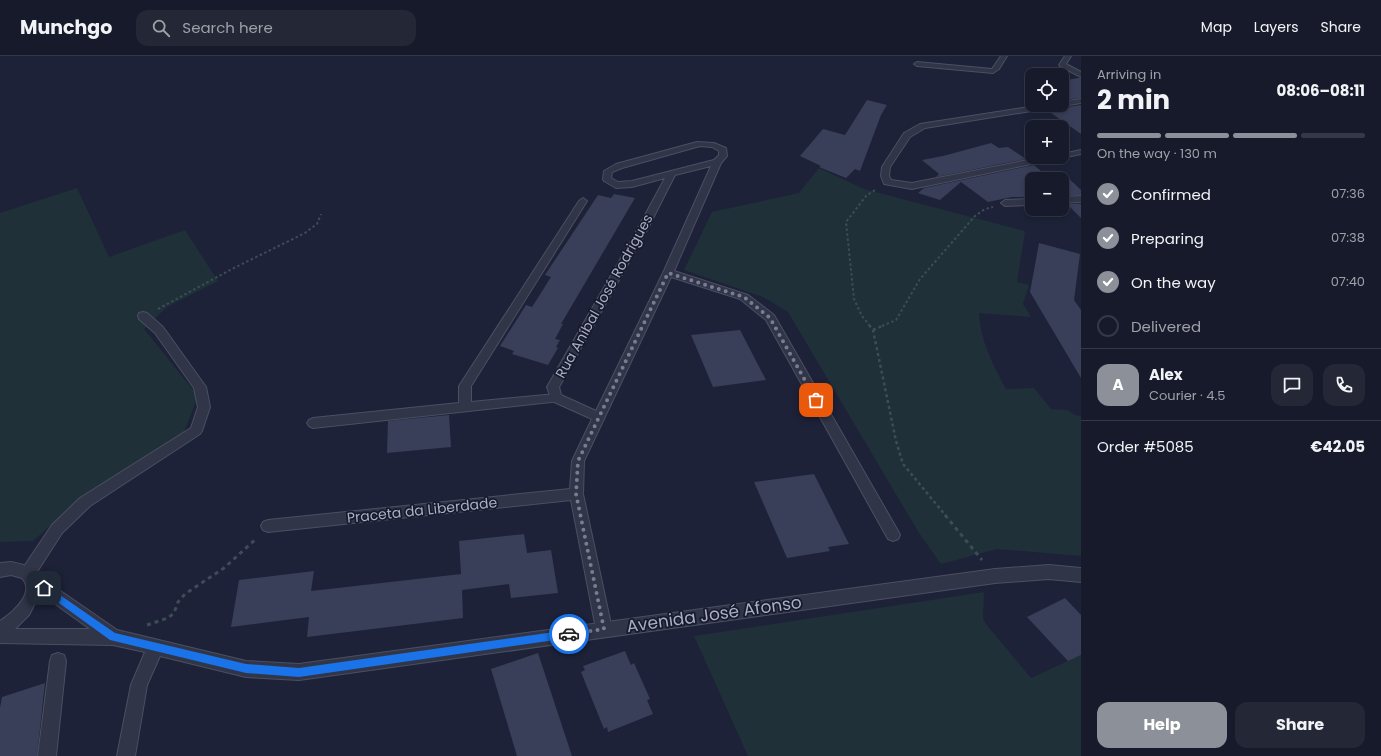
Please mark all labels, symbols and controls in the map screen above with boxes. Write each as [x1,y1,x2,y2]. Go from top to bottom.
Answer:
search box [136,10,416,46]
text: Munchgo [20,14,112,41]
icon: search [150,17,172,39]
text: Search here [182,17,273,38]
text: Map [1201,17,1232,37]
text: Layers [1254,17,1298,37]
text: Share [1320,17,1361,37]
text: Arriving in [1097,65,1161,84]
map controls [1025,68,1069,216]
button: locate [1025,68,1069,112]
text: 08:06–08:11 [1276,80,1365,101]
text: 2 min [1097,82,1170,118]
button: + [1025,120,1069,164]
text: On the way · 130 m [1097,144,1217,163]
button: − [1025,172,1069,216]
icon: check [1097,183,1119,205]
text: Confirmed [1131,184,1211,205]
text: 07:36 [1331,184,1365,203]
street label: Rua Aníbal José Rodrigues [550,210,658,382]
icon: check [1097,227,1119,249]
text: Preparing [1131,228,1204,249]
text: 07:38 [1331,228,1365,247]
icon: check [1097,271,1119,293]
text: On the way [1131,272,1216,293]
text: 07:40 [1331,272,1365,291]
text: Delivered [1131,316,1201,337]
text: Alex [1149,364,1183,385]
button: chat [1271,364,1313,406]
button: phone [1323,364,1365,406]
text: A [1112,374,1124,395]
pin [799,383,833,417]
text: Courier · 4.5 [1149,386,1225,405]
icon: bag [805,389,827,411]
text: Order #5085 [1097,436,1194,457]
text: €42.05 [1311,436,1365,457]
street label: Praceta da Liberdade [346,492,498,528]
pin [27,571,61,605]
icon: home [33,577,55,599]
street label: Avenida José Afonso [625,590,803,638]
courier [549,614,589,654]
icon: car [558,623,580,645]
button: Help [1097,702,1227,748]
button: Share [1235,702,1365,748]

